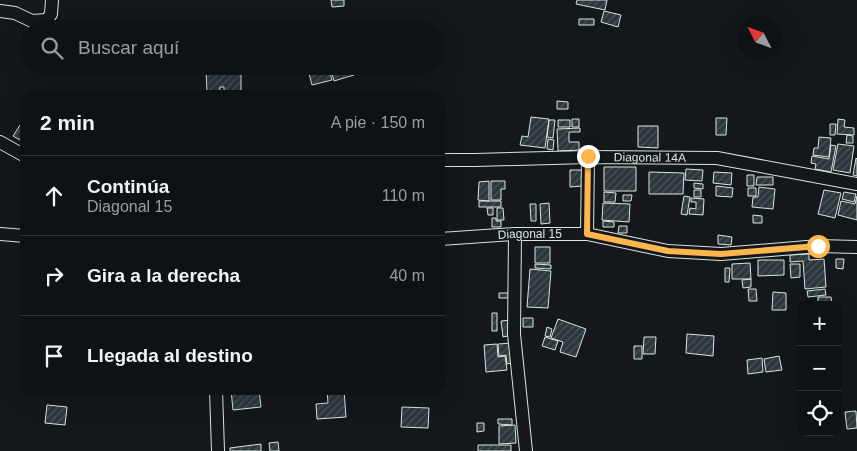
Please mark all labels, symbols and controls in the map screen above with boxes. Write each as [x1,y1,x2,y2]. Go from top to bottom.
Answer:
north arrow [737,15,782,60]
search box [20,20,445,75]
icon: search [38,34,66,62]
text: Buscar aquí [78,37,179,58]
text: 2 min [40,111,95,134]
text: A pie · 150 m [331,114,425,131]
route end [577,145,600,168]
street label: Diagonal 14A [614,150,686,165]
text: Continúa [87,176,169,197]
icon: ahead [40,182,68,210]
text: 110 m [382,187,425,204]
text: Diagonal 15 [87,198,172,215]
street label: Diagonal 15 [497,227,562,242]
route start [807,235,830,258]
icon: right [40,262,68,290]
text: Gira a la derecha [87,265,240,286]
text: 40 m [389,267,425,284]
map controls [797,301,842,436]
button: + [797,301,842,346]
icon: arrive [40,342,68,370]
text: Llegada al destino [87,345,253,366]
button: − [797,346,842,391]
button: locate [797,391,842,436]

